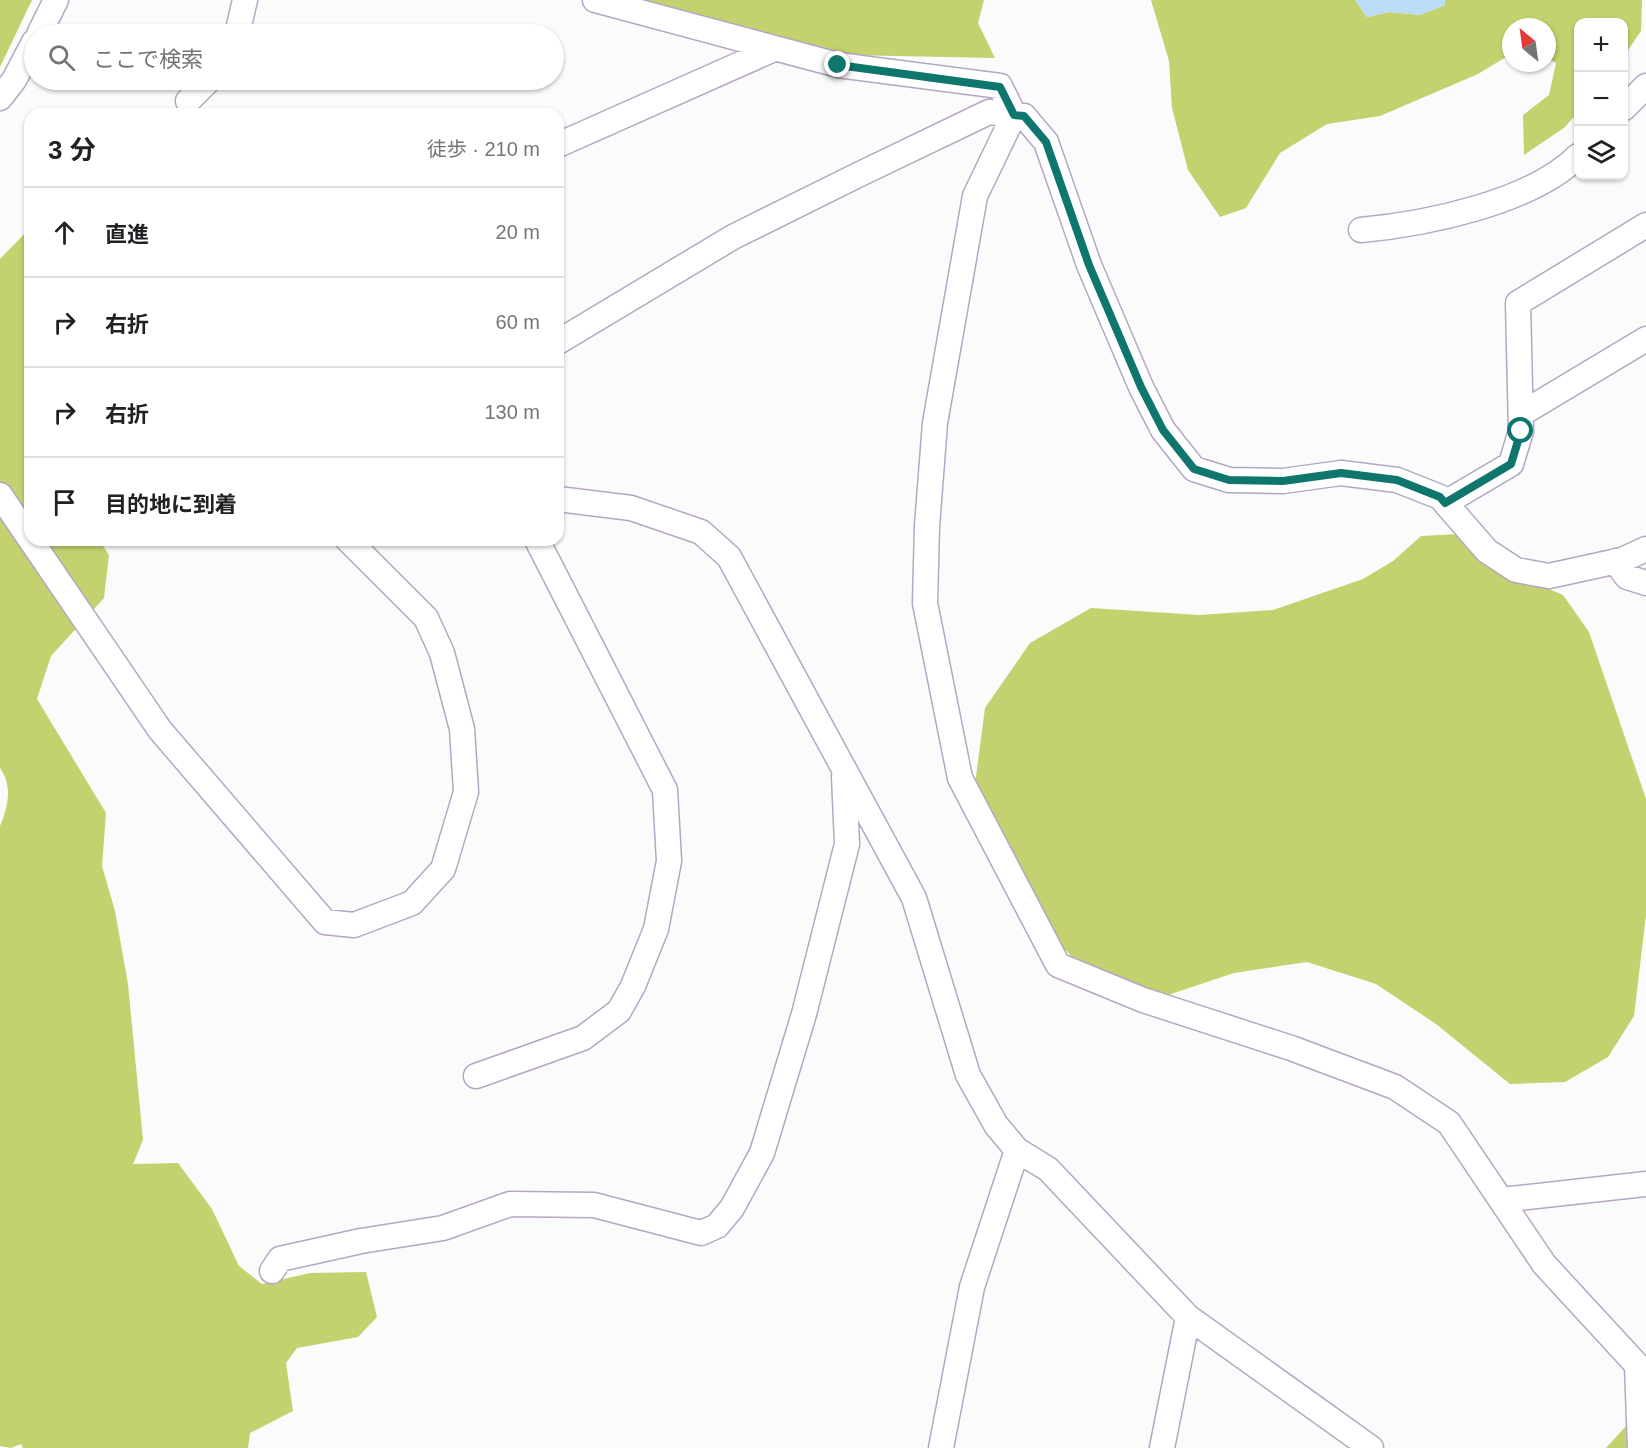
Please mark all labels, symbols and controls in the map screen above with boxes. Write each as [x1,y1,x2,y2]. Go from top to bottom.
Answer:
north arrow [1502,18,1556,72]
map controls [1574,18,1628,180]
button: + [1574,18,1628,72]
search box [24,24,564,90]
icon: search [45,41,78,74]
text: ここで検索 [93,47,203,72]
route end [824,51,850,77]
button: − [1574,72,1628,126]
button: layers [1574,126,1628,180]
text: 3 分 [48,135,96,165]
text: 徒歩 · 210 m [427,138,540,160]
icon: ahead [48,216,81,249]
text: 20 m [496,221,540,243]
text: 直進 [105,222,149,247]
icon: right [48,306,81,339]
text: 60 m [496,311,540,333]
text: 右折 [105,312,149,337]
icon: right [48,396,81,429]
text: 130 m [484,401,540,423]
text: 右折 [105,402,149,427]
route start [1507,417,1533,443]
icon: arrive [48,486,81,519]
text: 目的地に到着 [105,492,237,517]

